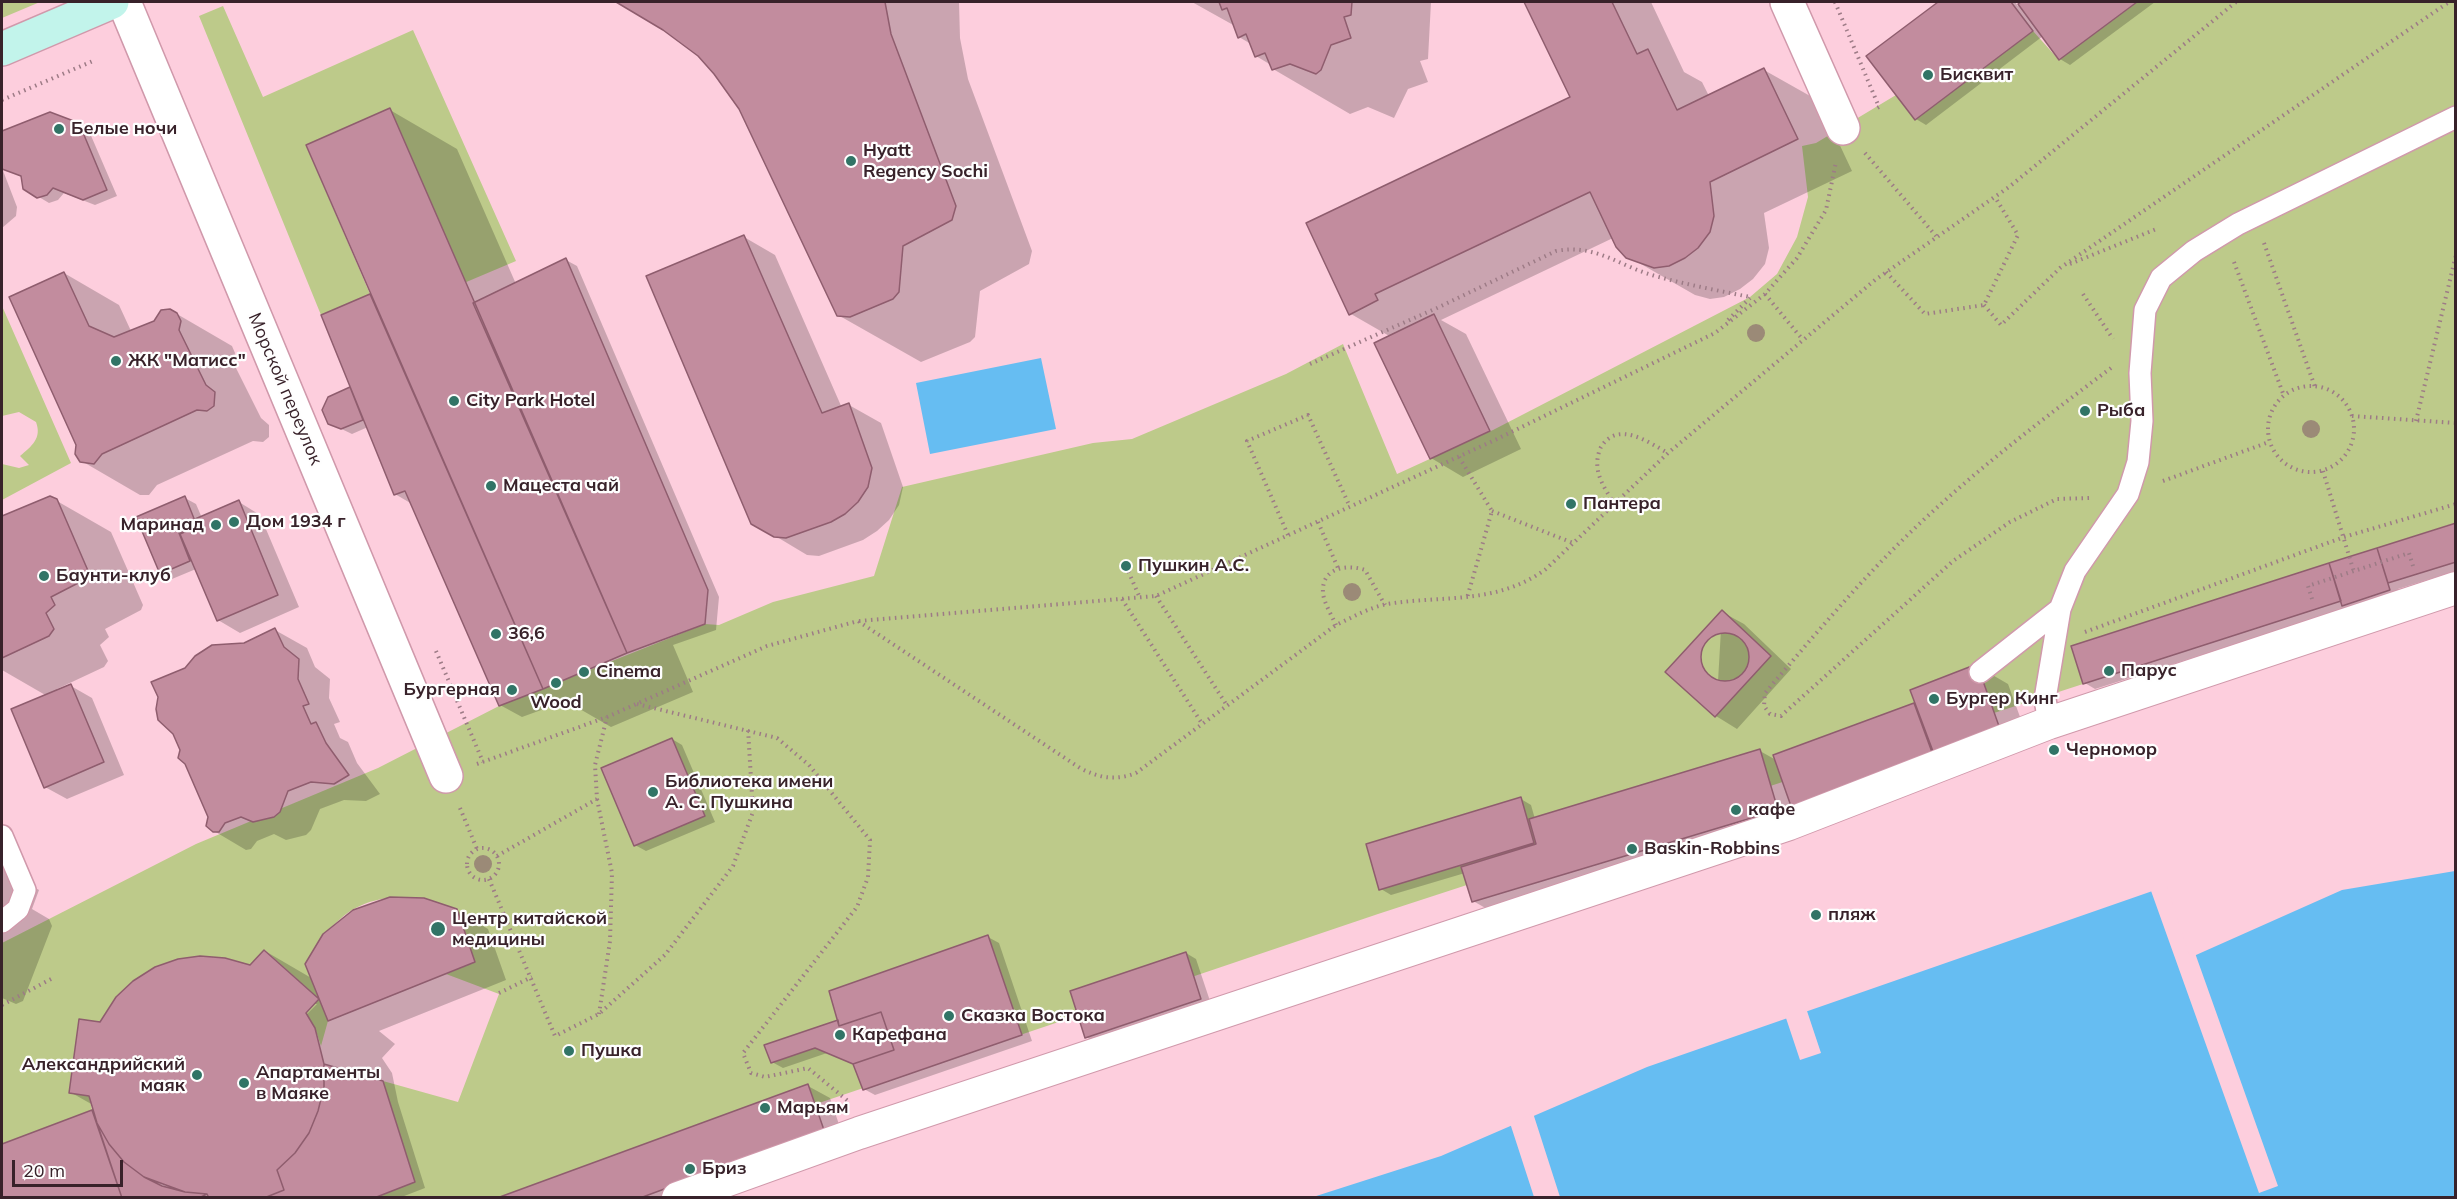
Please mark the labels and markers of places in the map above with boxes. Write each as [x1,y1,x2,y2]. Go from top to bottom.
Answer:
place label: Бисквит [1940,64,2013,86]
marker: Бисквит [1921,68,1935,82]
place label: Белые ночи [71,118,177,140]
marker: Белые ночи [52,122,66,136]
place label: Hyatt Regency Sochi [863,140,988,182]
marker: Hyatt Regency Sochi [844,154,858,168]
place label: ЖК "Матисс" [128,350,246,372]
marker: ЖК "Матисс" [109,354,123,368]
place label: City Park Hotel [466,390,595,412]
marker: City Park Hotel [447,394,461,408]
place label: Рыба [2097,400,2145,422]
marker: Рыба [2078,404,2092,418]
place label: Мацеста чай [503,475,619,497]
marker: Мацеста чай [484,479,498,493]
place label: Пантера [1583,493,1661,515]
marker: Пантера [1564,497,1578,511]
place label: Дом 1934 г [246,511,346,533]
place label: Маринад [121,514,204,536]
marker: Дом 1934 г [227,515,241,529]
marker: Маринад [209,518,223,532]
place label: Пушкин А.С. [1138,555,1249,577]
marker: Пушкин А.С. [1119,559,1133,573]
place label: Баунти-клуб [56,565,171,587]
marker: Баунти-клуб [37,569,51,583]
place label: 36,6 [508,623,545,645]
marker: 36,6 [489,627,503,641]
place label: Парус [2121,660,2177,682]
place label: Cinema [596,661,661,683]
marker: Парус [2102,664,2116,678]
marker: Cinema [577,665,591,679]
marker: Wood [549,676,563,690]
place label: Бургерная [403,679,500,701]
marker: Бургерная [505,683,519,697]
place label: Бургер Кинг [1946,688,2058,710]
place label: Wood [530,692,582,714]
marker: Бургер Кинг [1927,692,1941,706]
place label: Черномор [2066,739,2157,761]
marker: Черномор [2047,743,2061,757]
place label: Библиотека имени А. С. Пушкина [665,771,833,814]
marker: Библиотека имени А. С. Пушкина [646,785,660,799]
place label: кафе [1748,799,1795,821]
marker: кафе [1729,803,1743,817]
place label: Baskin-Robbins [1644,838,1780,860]
marker: Baskin-Robbins [1625,842,1639,856]
place label: пляж [1828,904,1876,926]
place label: Центр китайской медицины [452,908,607,950]
marker: пляж [1809,908,1823,922]
marker: Центр китайской медицины [429,920,447,938]
place label: Сказка Востока [961,1005,1105,1027]
marker: Сказка Востока [942,1009,956,1023]
place label: Карефана [852,1024,947,1046]
marker: Карефана [833,1028,847,1042]
place label: Пушка [581,1040,642,1062]
marker: Пушка [562,1044,576,1058]
place label: Александрийский маяк [22,1054,185,1096]
place label: Апартаменты в Маяке [256,1062,380,1104]
marker: Александрийский маяк [190,1068,204,1082]
marker: Апартаменты в Маяке [237,1076,251,1090]
place label: Марьям [777,1097,849,1119]
marker: Марьям [758,1101,772,1115]
place label: Бриз [702,1158,746,1180]
marker: Бриз [683,1162,697,1176]

